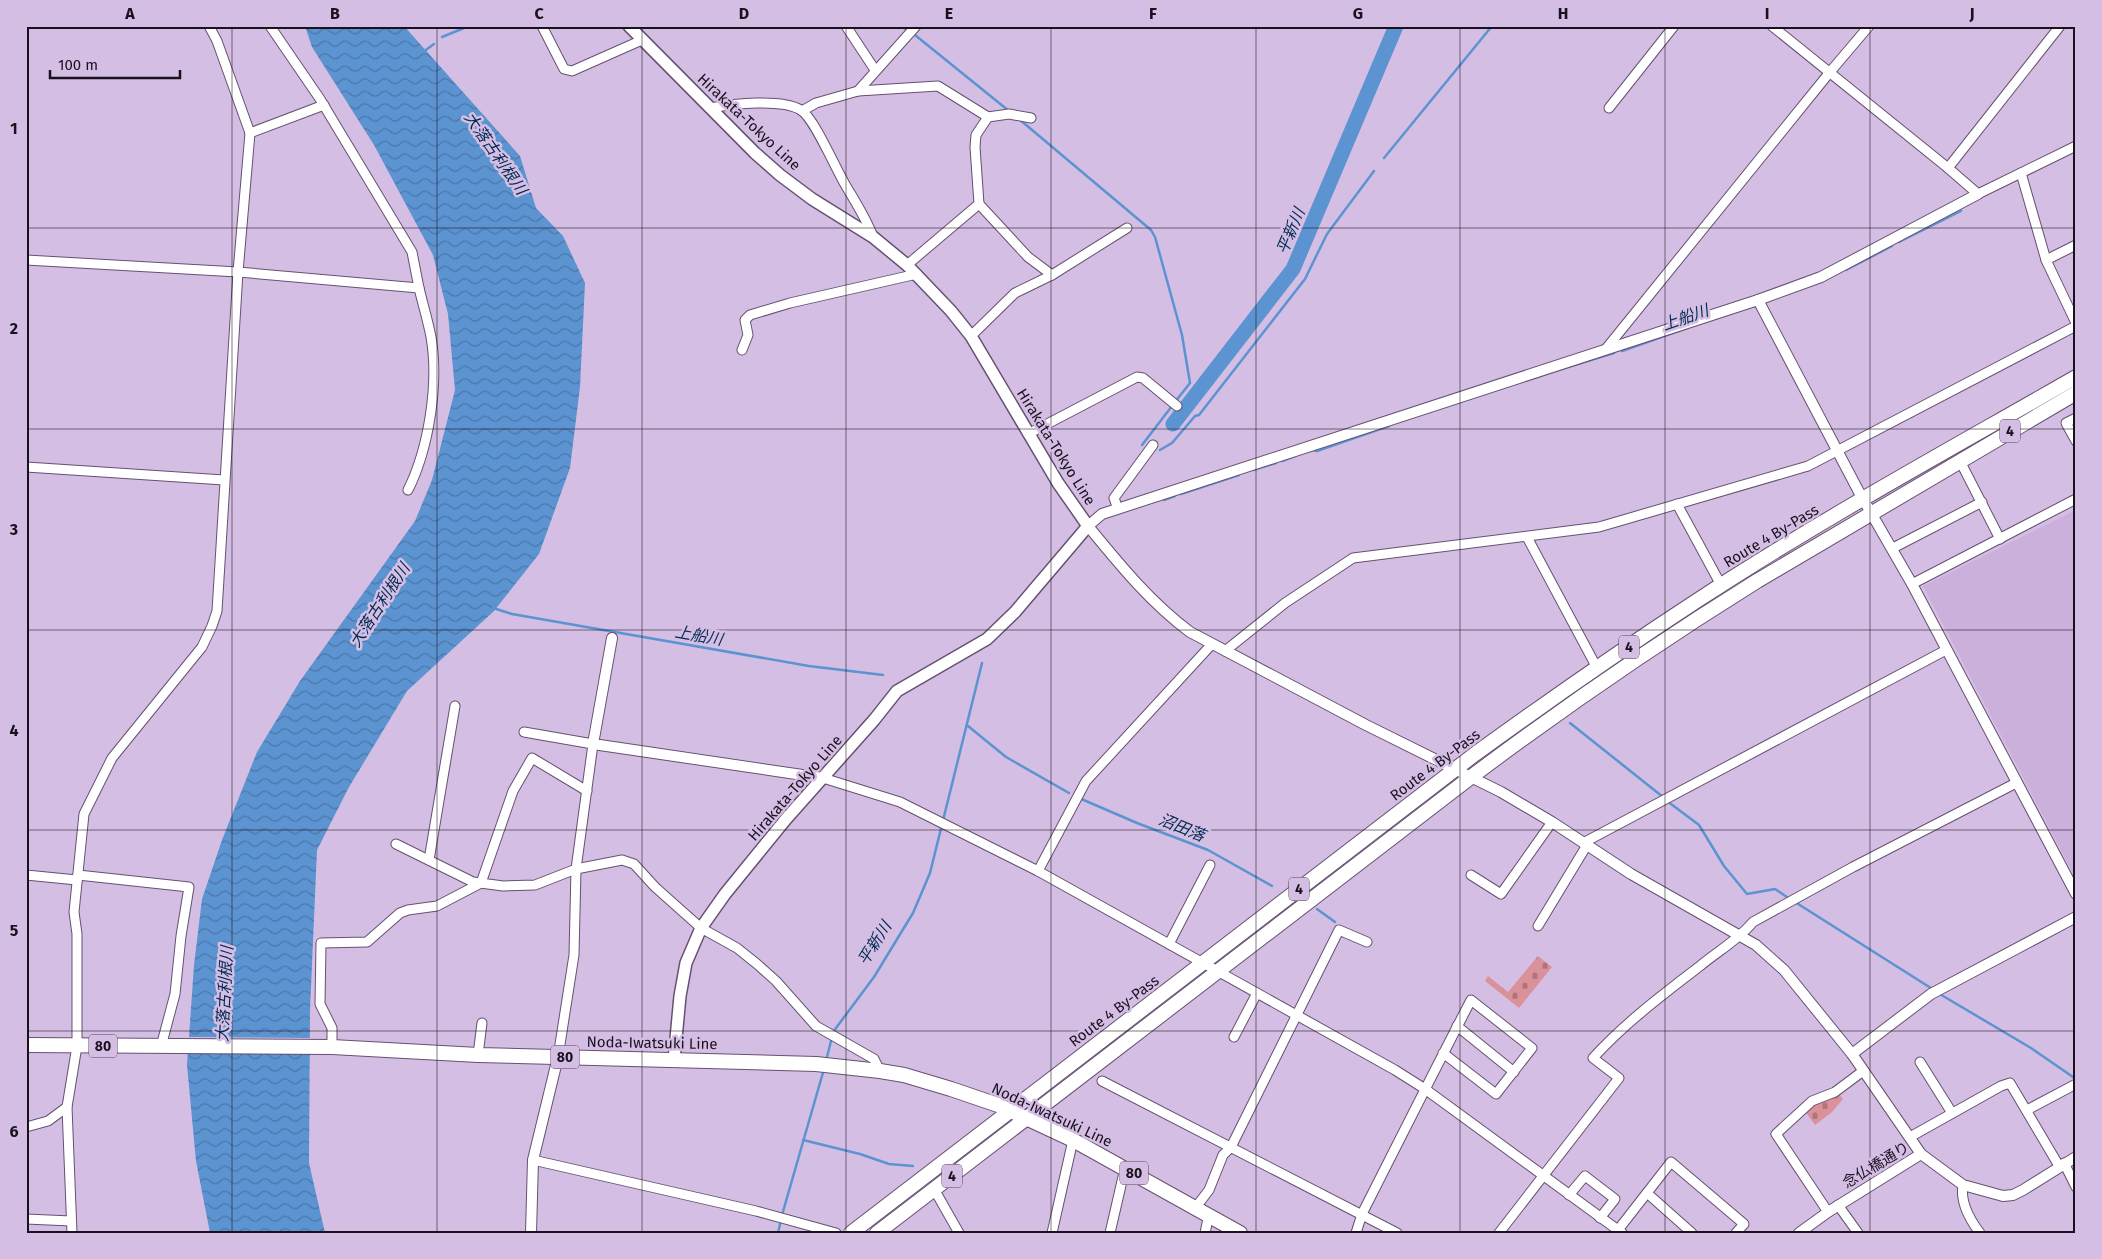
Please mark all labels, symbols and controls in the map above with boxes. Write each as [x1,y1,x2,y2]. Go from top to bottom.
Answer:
text: A [124,4,135,23]
text: B [330,4,340,23]
text: C [534,4,544,23]
text: D [739,4,749,23]
text: E [945,4,953,23]
text: F [1149,4,1157,23]
text: G [1353,4,1363,23]
text: H [1558,4,1568,23]
text: I [1765,4,1769,23]
text: J [1968,4,1975,23]
scale bar [50,48,180,80]
text: 100 m [58,56,98,74]
street label: Hirakata-Tokyo Line [694,70,804,174]
water label: 大落古利根川 [460,109,532,200]
text: 1 [10,119,18,138]
water label: 平新川 [1272,204,1309,257]
water label: 上船川 [1659,300,1713,334]
text: 2 [10,319,18,338]
street label: Hirakata-Tokyo Line [1013,385,1099,509]
road number: 4 [2000,420,2020,442]
street label: Route 4 By-Pass [1720,501,1822,571]
text: 3 [9,520,18,539]
water label: 大落古利根川 [345,558,415,651]
water label: 上船川 [674,622,726,649]
road number: 4 [1619,636,1639,659]
text: 4 [9,721,19,740]
street label: Route 4 By-Pass [1387,725,1483,805]
street label: Hirakata-Tokyo Line [744,731,846,845]
water label: 沼田落 [1156,810,1210,846]
road number: 4 [1289,878,1309,901]
water label: 平新川 [854,916,896,969]
text: 5 [10,921,19,940]
water label: 大落古利根川 [212,944,237,1042]
street label: Route 4 By-Pass [1066,971,1162,1051]
street label: Noda-Iwatsuki Line [586,1033,718,1053]
road number: 80 [89,1034,117,1058]
road number: 80 [551,1046,579,1068]
street label: Noda-Iwatsuki Line [989,1079,1115,1151]
text: 6 [9,1122,19,1141]
street label: 念仏橋通り [1839,1138,1913,1192]
road number: 80 [1120,1162,1148,1184]
road number: 4 [942,1164,962,1188]

